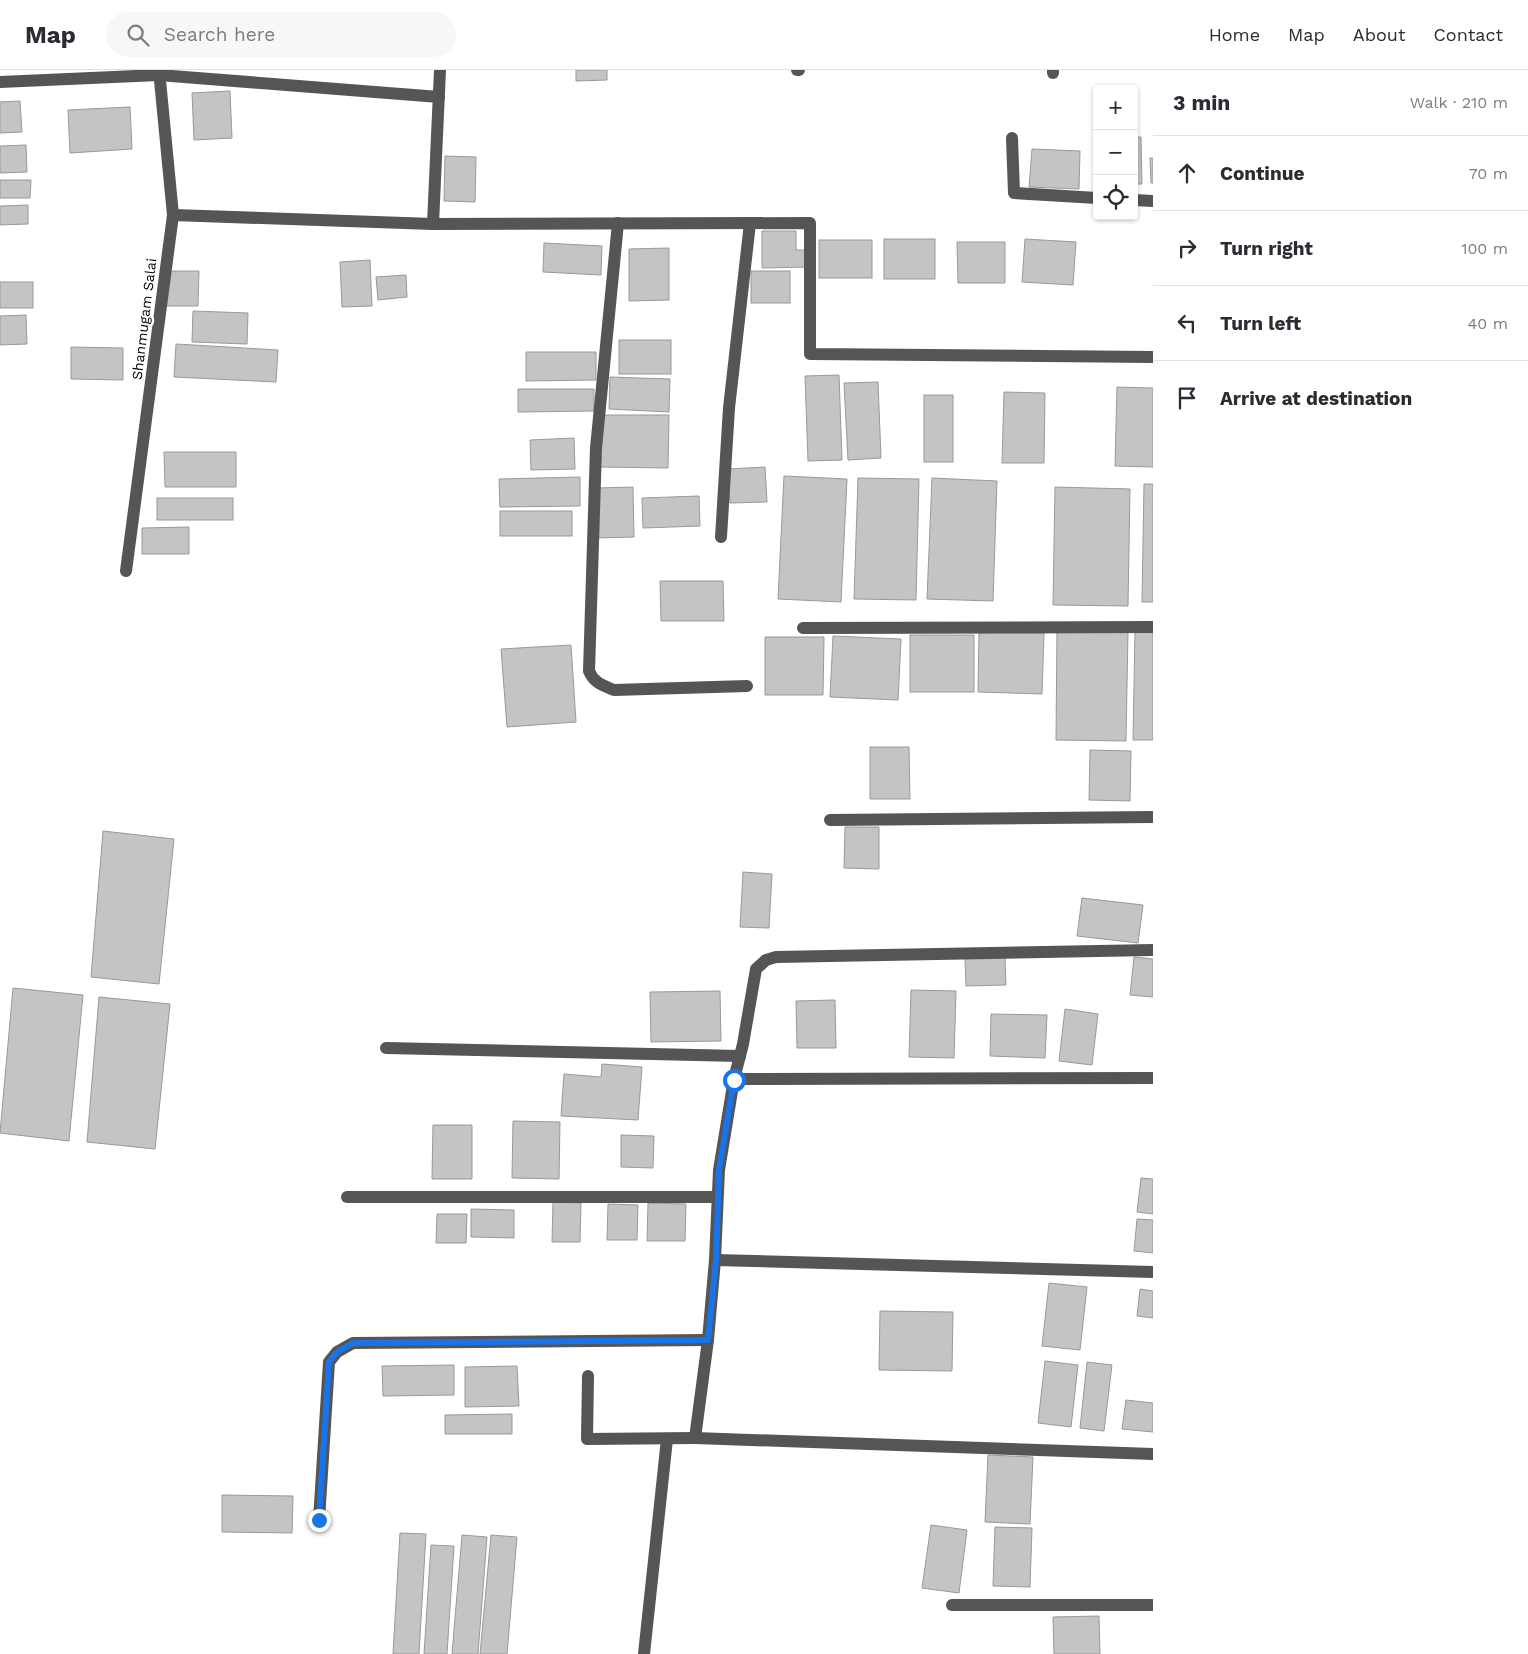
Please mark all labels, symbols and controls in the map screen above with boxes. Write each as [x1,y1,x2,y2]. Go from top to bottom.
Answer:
search box [106,12,456,57]
text: Map [25,21,76,49]
icon: search [124,21,152,49]
text: Search here [164,23,275,46]
text: Home [1209,24,1260,45]
text: Map [1288,24,1325,45]
text: About [1353,24,1405,45]
text: Contact [1433,24,1503,45]
map controls [1093,85,1138,220]
button: + [1093,85,1138,130]
text: 3 min [1173,90,1230,115]
text: Walk · 210 m [1410,93,1508,112]
button: − [1093,130,1138,175]
icon: ahead [1173,159,1201,187]
text: Continue [1220,162,1304,185]
text: 70 m [1469,164,1508,183]
button: locate [1093,175,1138,220]
icon: right [1173,234,1201,262]
text: Turn right [1220,237,1313,260]
text: 100 m [1461,239,1508,258]
street label: Shanmugam Salai [129,257,159,381]
icon: left [1173,309,1201,337]
text: Turn left [1220,312,1301,335]
text: 40 m [1468,314,1508,333]
icon: arrive [1173,384,1201,412]
text: Arrive at destination [1220,387,1412,410]
route start [723,1069,746,1092]
route end [308,1509,331,1532]

